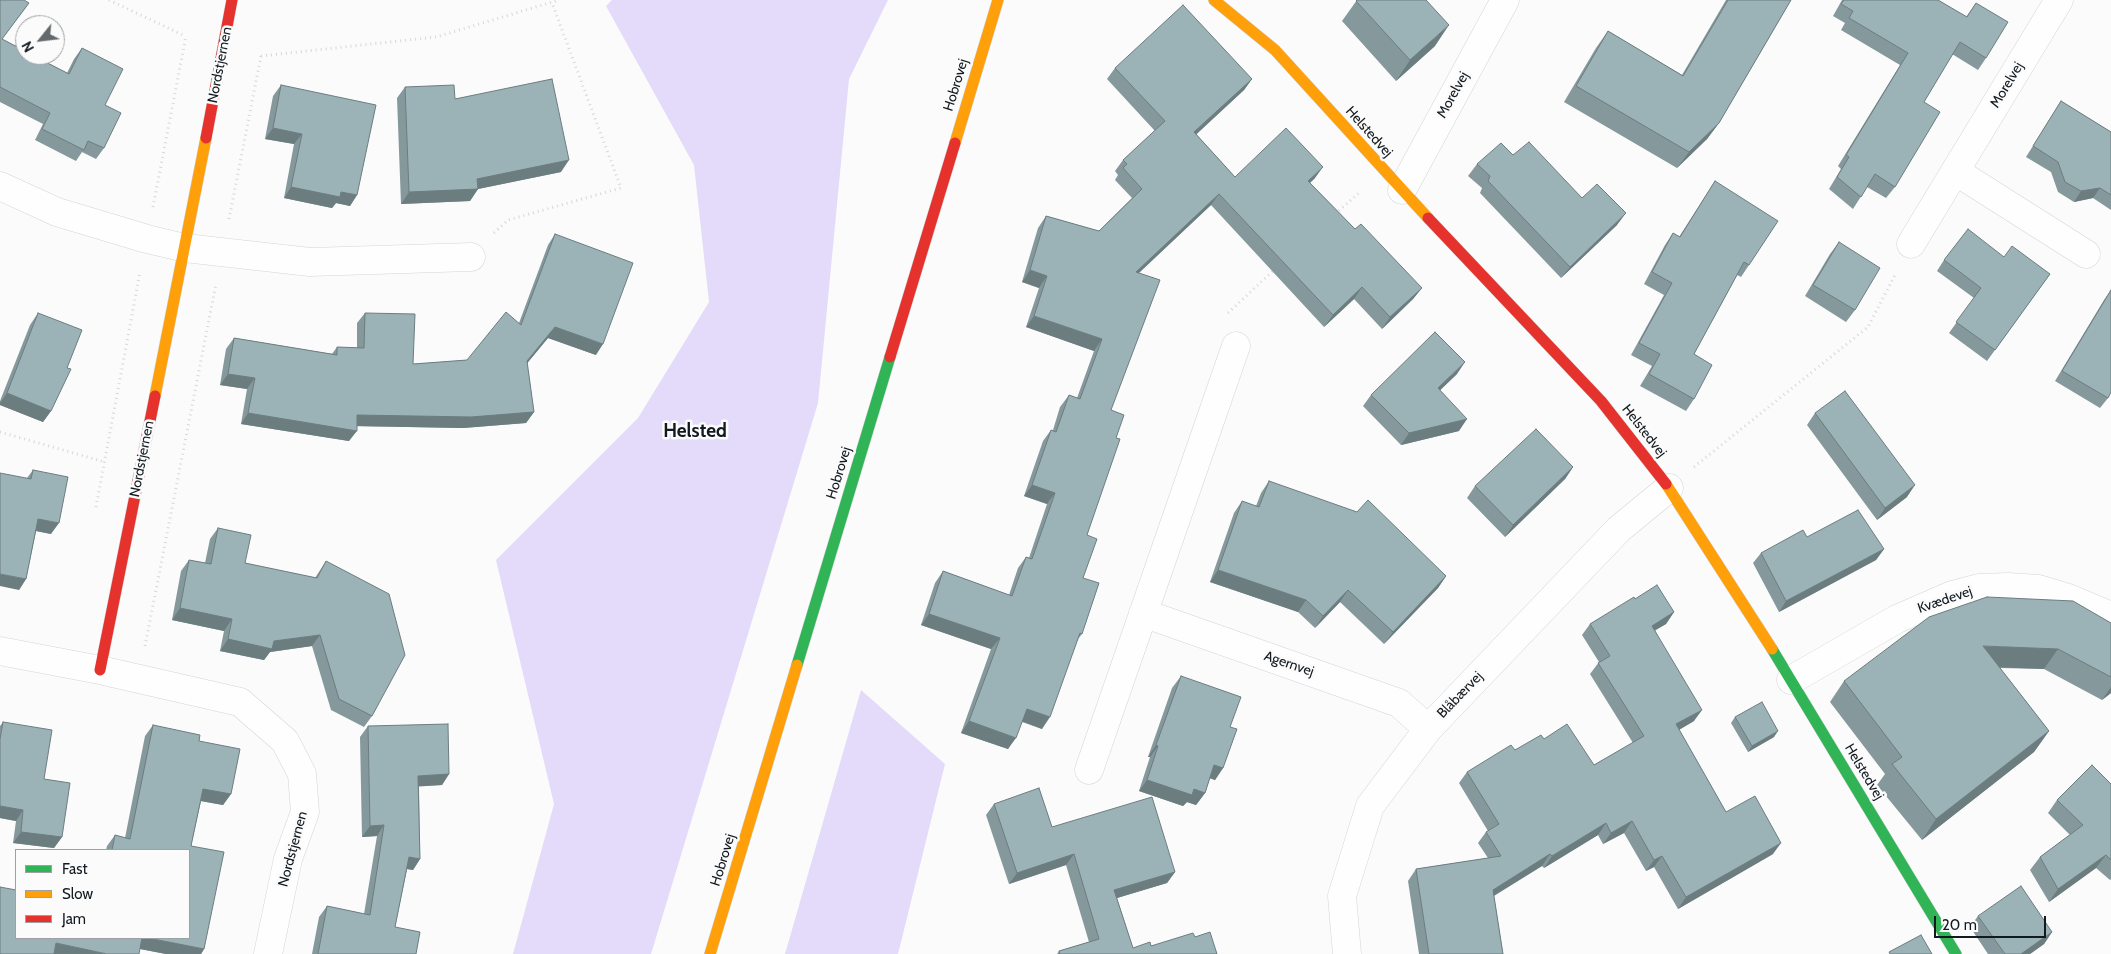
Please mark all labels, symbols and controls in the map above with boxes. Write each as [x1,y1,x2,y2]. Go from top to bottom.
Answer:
north arrow [15,15,65,65]
street label: Nordstjernen [204,25,236,105]
text: N [17,38,38,55]
street label: Hobrovej [940,57,972,113]
street label: Morelvej [1987,59,2027,111]
street label: Morelvej [1433,69,1473,121]
street label: Helstedvej [1342,103,1396,161]
street label: Helstedvej [1618,401,1670,461]
street label: Nordstjernen [126,419,158,499]
district label: Helsted [663,420,727,442]
street label: Hobrovej [823,445,855,501]
street label: Kvædevej [1915,583,1975,617]
street label: Agernvej [1262,648,1316,680]
street label: Blåbærvej [1434,668,1486,722]
street label: Helstedvej [1841,741,1887,803]
street label: Nordstjernen [275,810,311,888]
street label: Hobrovej [707,832,739,888]
legend [15,849,190,939]
text: Fast [62,860,87,878]
text: Slow [62,885,93,903]
scale bar [1936,906,2048,938]
text: Jam [62,910,86,928]
text: 20 m [1942,916,1977,934]

